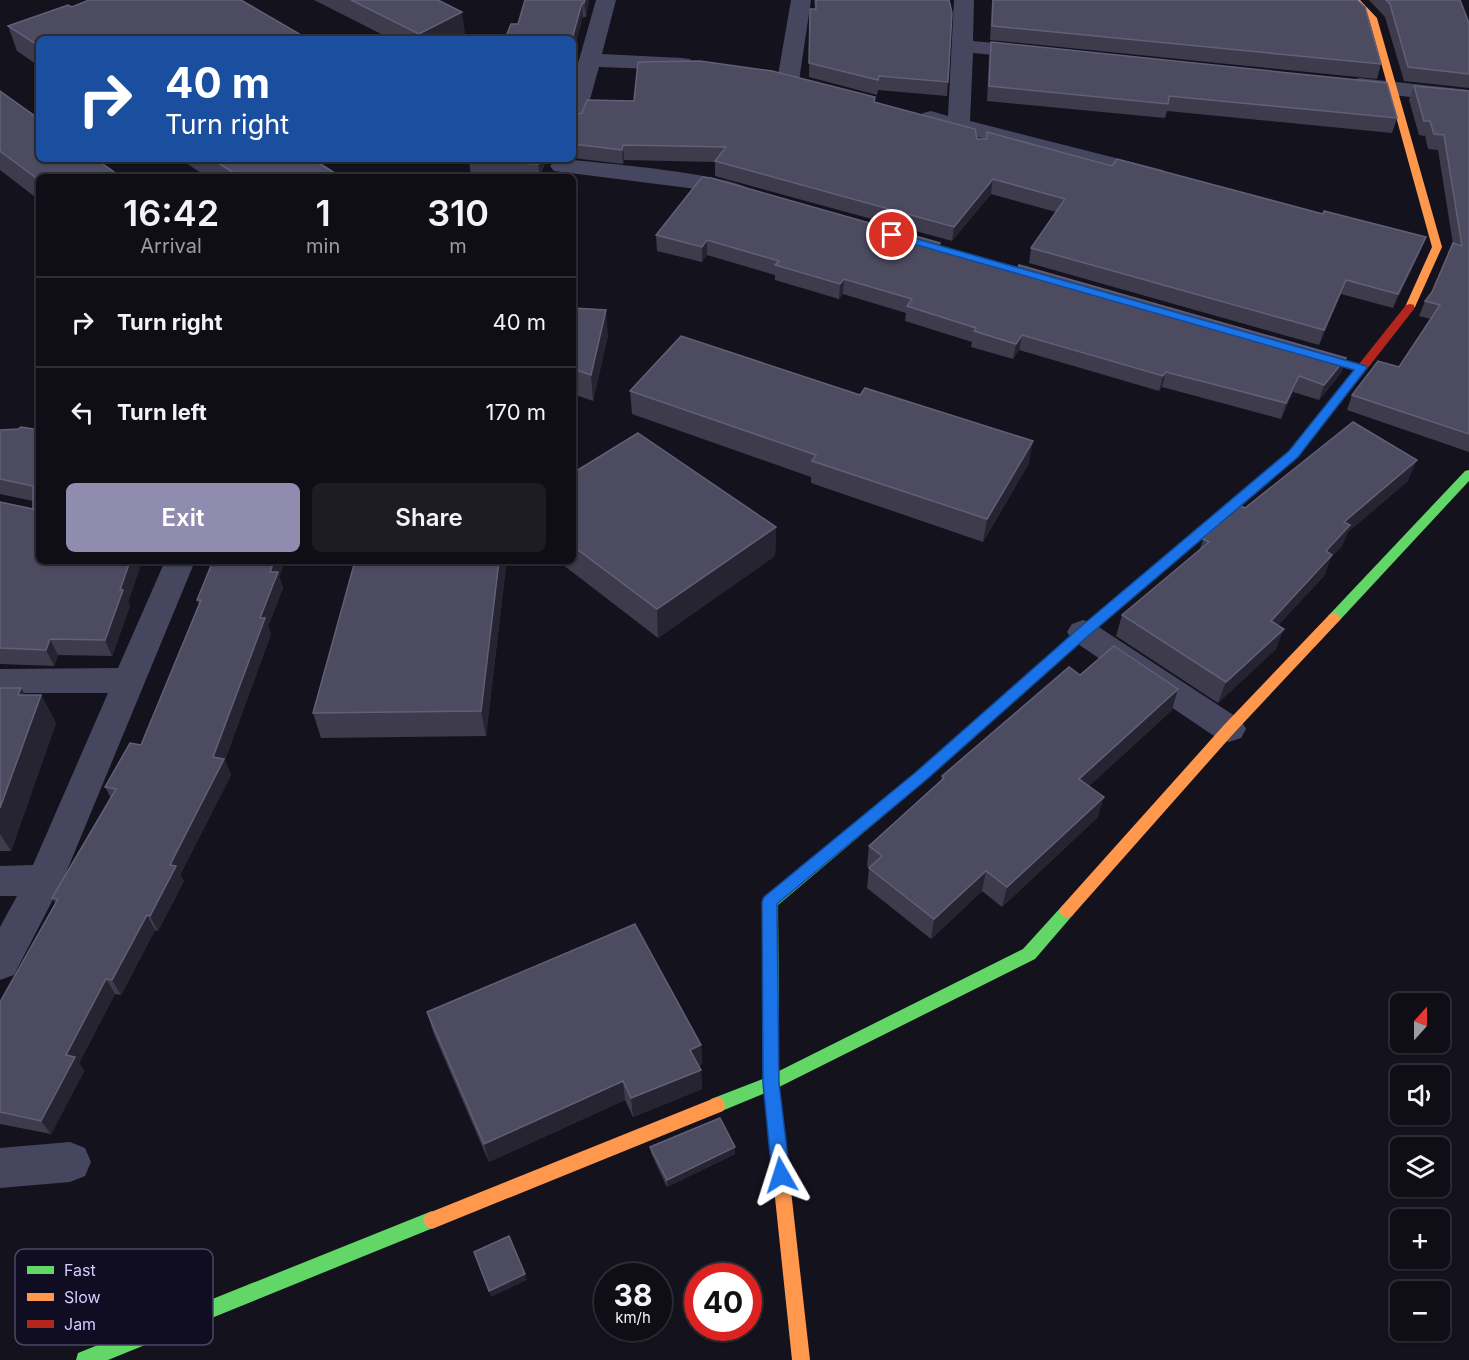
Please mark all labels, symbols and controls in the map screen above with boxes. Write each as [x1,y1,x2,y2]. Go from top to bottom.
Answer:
text: 40 m [165,57,270,108]
icon: right [66,60,144,138]
text: Turn right [165,108,289,141]
text: 16:42 [123,191,219,235]
text: 1 [315,191,331,235]
text: 310 [427,191,489,235]
pin [866,209,917,260]
icon: arrive [875,218,908,251]
text: Arrival [140,234,202,258]
text: min [306,234,340,258]
text: m [449,234,467,258]
icon: right [66,306,99,339]
text: Turn right [117,309,223,335]
text: 40 m [492,309,546,335]
icon: left [66,396,99,429]
text: Turn left [117,399,207,425]
text: 170 m [486,399,546,425]
button: Exit [66,483,300,552]
button: Share [312,483,546,552]
north arrow [1390,993,1450,1053]
map controls [1390,993,1450,1341]
button: sound [1390,1065,1450,1125]
button: layers [1390,1137,1450,1197]
position arrow [749,1143,813,1207]
button: + [1390,1209,1450,1269]
legend [15,1249,213,1345]
text: Fast [64,1260,96,1280]
speed limit sign: 40 [684,1263,762,1341]
text: 38 [614,1277,652,1313]
button: − [1390,1281,1450,1341]
text: Slow [64,1287,101,1307]
text: km/h [615,1308,651,1327]
text: Jam [64,1314,96,1334]

